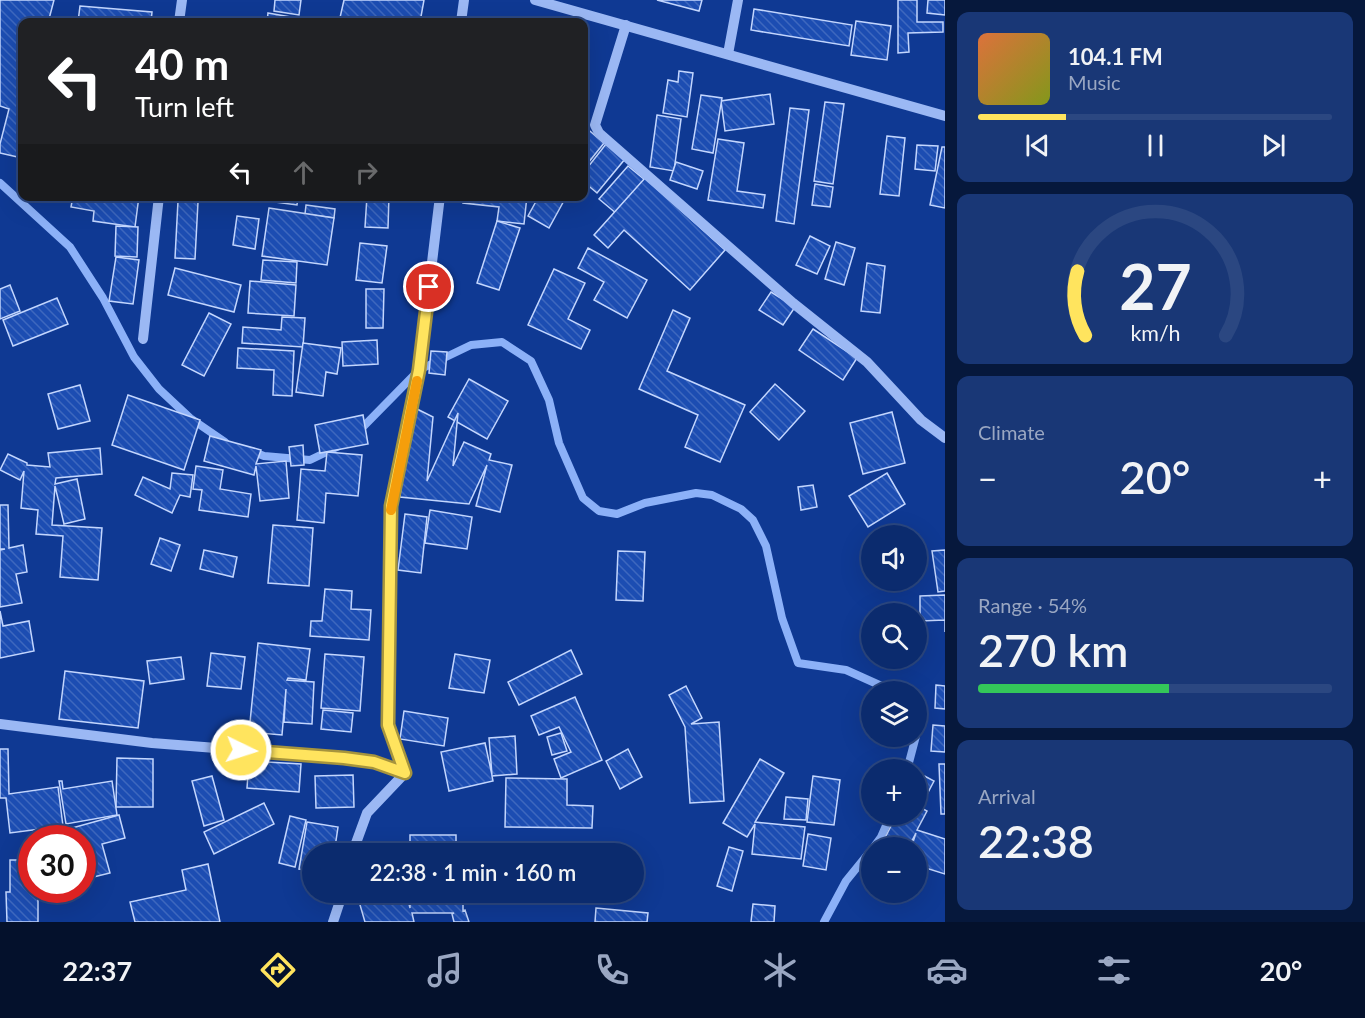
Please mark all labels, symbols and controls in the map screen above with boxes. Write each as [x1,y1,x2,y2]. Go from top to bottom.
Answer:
text: 40 m [135,39,229,89]
icon: left [36,42,114,120]
text: 104.1 FM [1068,43,1163,70]
text: Music [1068,70,1121,94]
text: Turn left [135,90,234,123]
icon: previous [1021,129,1054,162]
icon: pause [1139,129,1172,162]
icon: next [1257,129,1290,162]
icon: left [224,156,257,189]
icon: ahead [287,156,320,189]
icon: right [350,156,383,189]
text: 27 [1119,248,1191,323]
pin [403,261,454,312]
icon: arrive [412,270,445,303]
text: km/h [1130,320,1180,346]
text: Climate [978,420,1045,444]
text: 20° [1120,450,1190,504]
text: − [978,458,997,498]
text: + [1313,458,1332,498]
map controls [861,525,927,903]
button: sound [861,525,927,591]
text: Range · 54% [978,593,1087,617]
button: search [861,603,927,669]
text: 270 km [978,623,1128,677]
button: layers [861,681,927,747]
position arrow [209,718,273,782]
button: + [861,759,927,825]
text: Arrival [978,784,1036,808]
text: 22:38 [978,814,1094,868]
speed limit sign: 30 [18,825,96,903]
button: − [861,837,927,903]
text: 22:38 · 1 min · 160 m [370,859,576,886]
icon: directions [257,949,299,991]
icon: music [424,949,466,991]
icon: phone [591,949,633,991]
icon: climate [759,949,801,991]
icon: car [926,949,968,991]
icon: filters [1093,949,1135,991]
text: 22:37 [63,954,132,987]
text: 20° [1260,954,1302,987]

